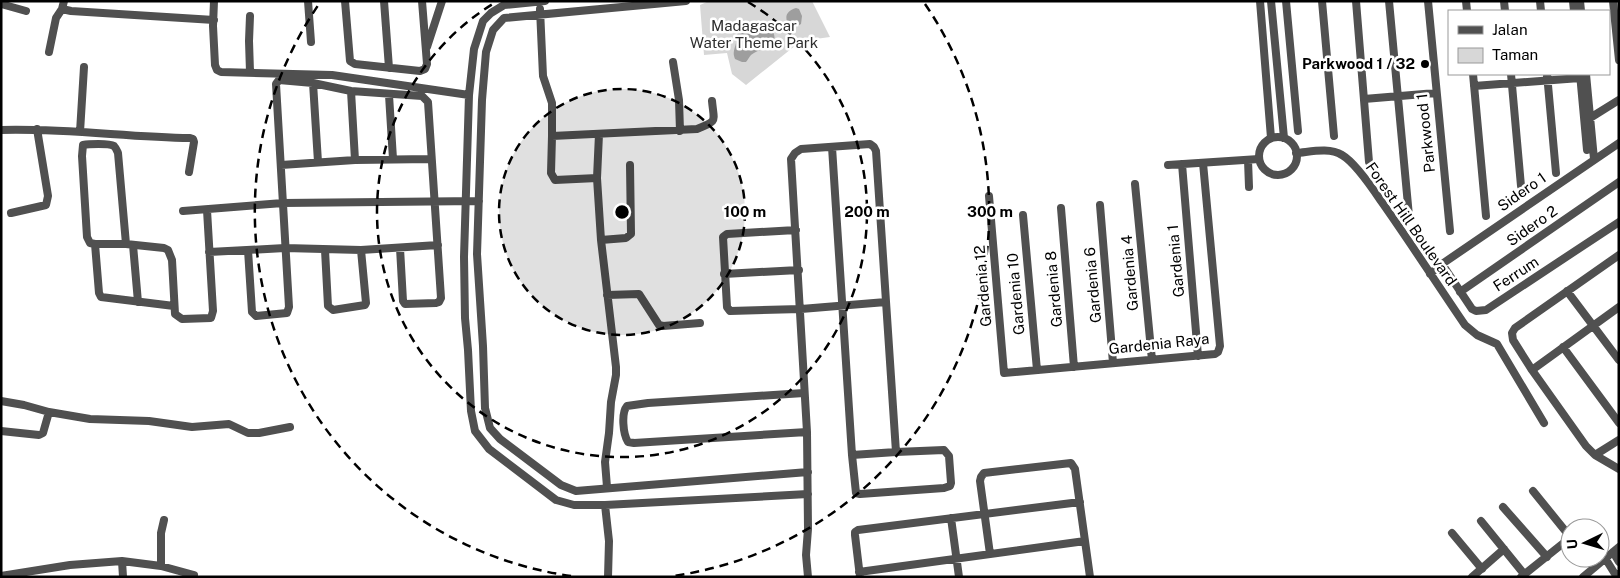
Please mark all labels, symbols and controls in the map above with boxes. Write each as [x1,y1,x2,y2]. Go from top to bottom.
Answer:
legend [1448,10,1610,75]
park label: Madagascar Water Theme Park [690,17,818,51]
text: Jalan [1492,21,1528,38]
text: Taman [1492,46,1538,63]
place label: Parkwood 1 / 32 [1302,55,1415,72]
marker: Parkwood 1 / 32 [1419,58,1431,70]
street label: Parkwood 1 [1413,93,1438,173]
street label: Forest Hill Boulevard [1362,159,1460,289]
street label: Sidero 1 [1494,169,1549,214]
street label: Sidero 2 [1503,202,1560,249]
centre of rings [613,203,631,221]
text: 100 m [724,203,766,220]
text: 200 m [844,203,890,220]
text: 300 m [967,203,1013,220]
street label: Gardenia 1 [1164,224,1187,298]
street label: Gardenia 4 [1118,234,1141,312]
street label: Gardenia 12 [970,244,995,328]
street label: Gardenia 6 [1081,246,1104,324]
street label: Gardenia 8 [1042,250,1065,328]
street label: Gardenia 10 [1003,252,1028,336]
street label: Ferrum [1490,253,1542,295]
street label: Gardenia Raya [1108,330,1210,357]
north arrow [1560,518,1610,568]
text: U [1564,538,1580,550]

